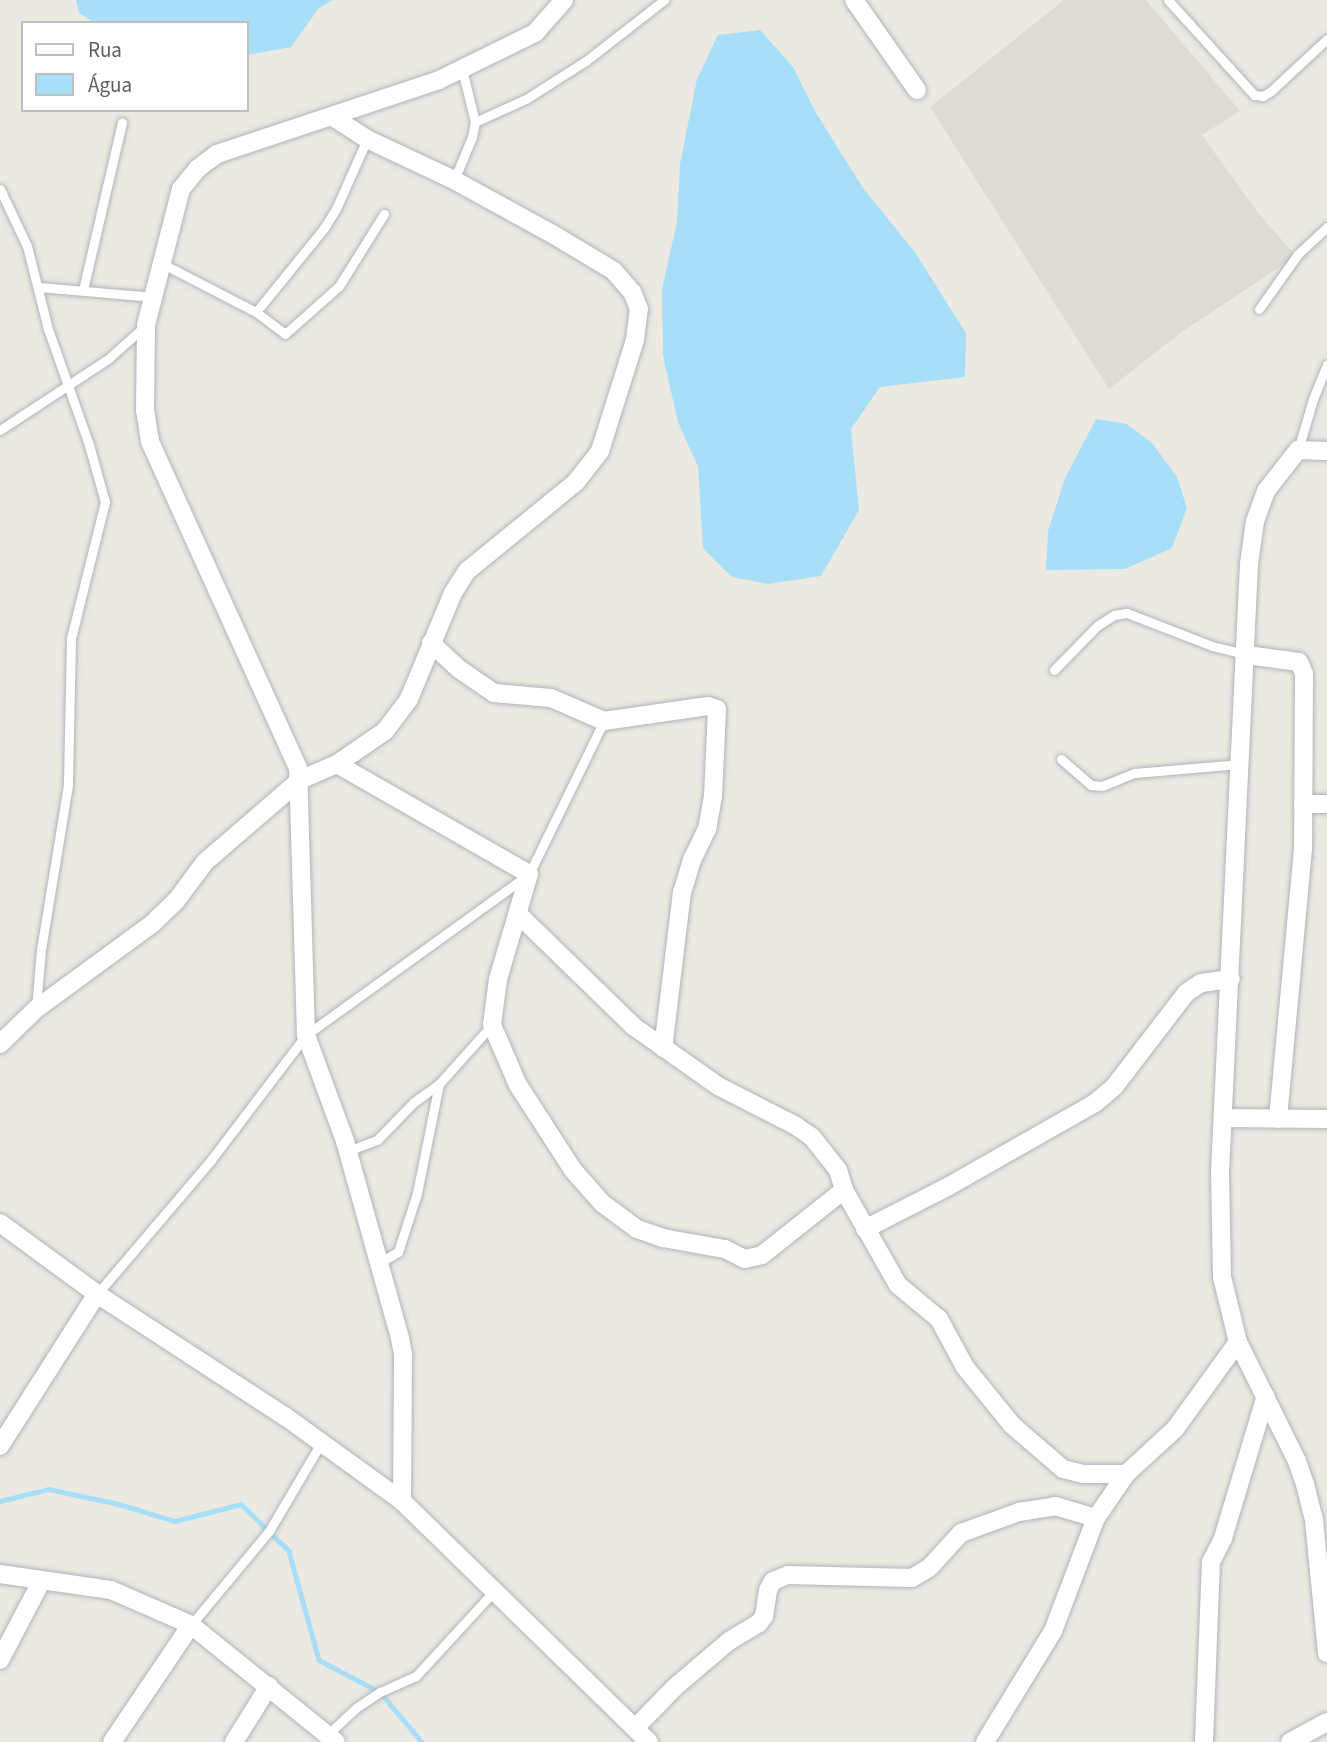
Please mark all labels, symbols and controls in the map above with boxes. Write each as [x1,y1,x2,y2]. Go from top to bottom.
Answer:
legend [21,21,248,112]
text: Rua [88,35,122,65]
text: Água [88,70,132,100]

